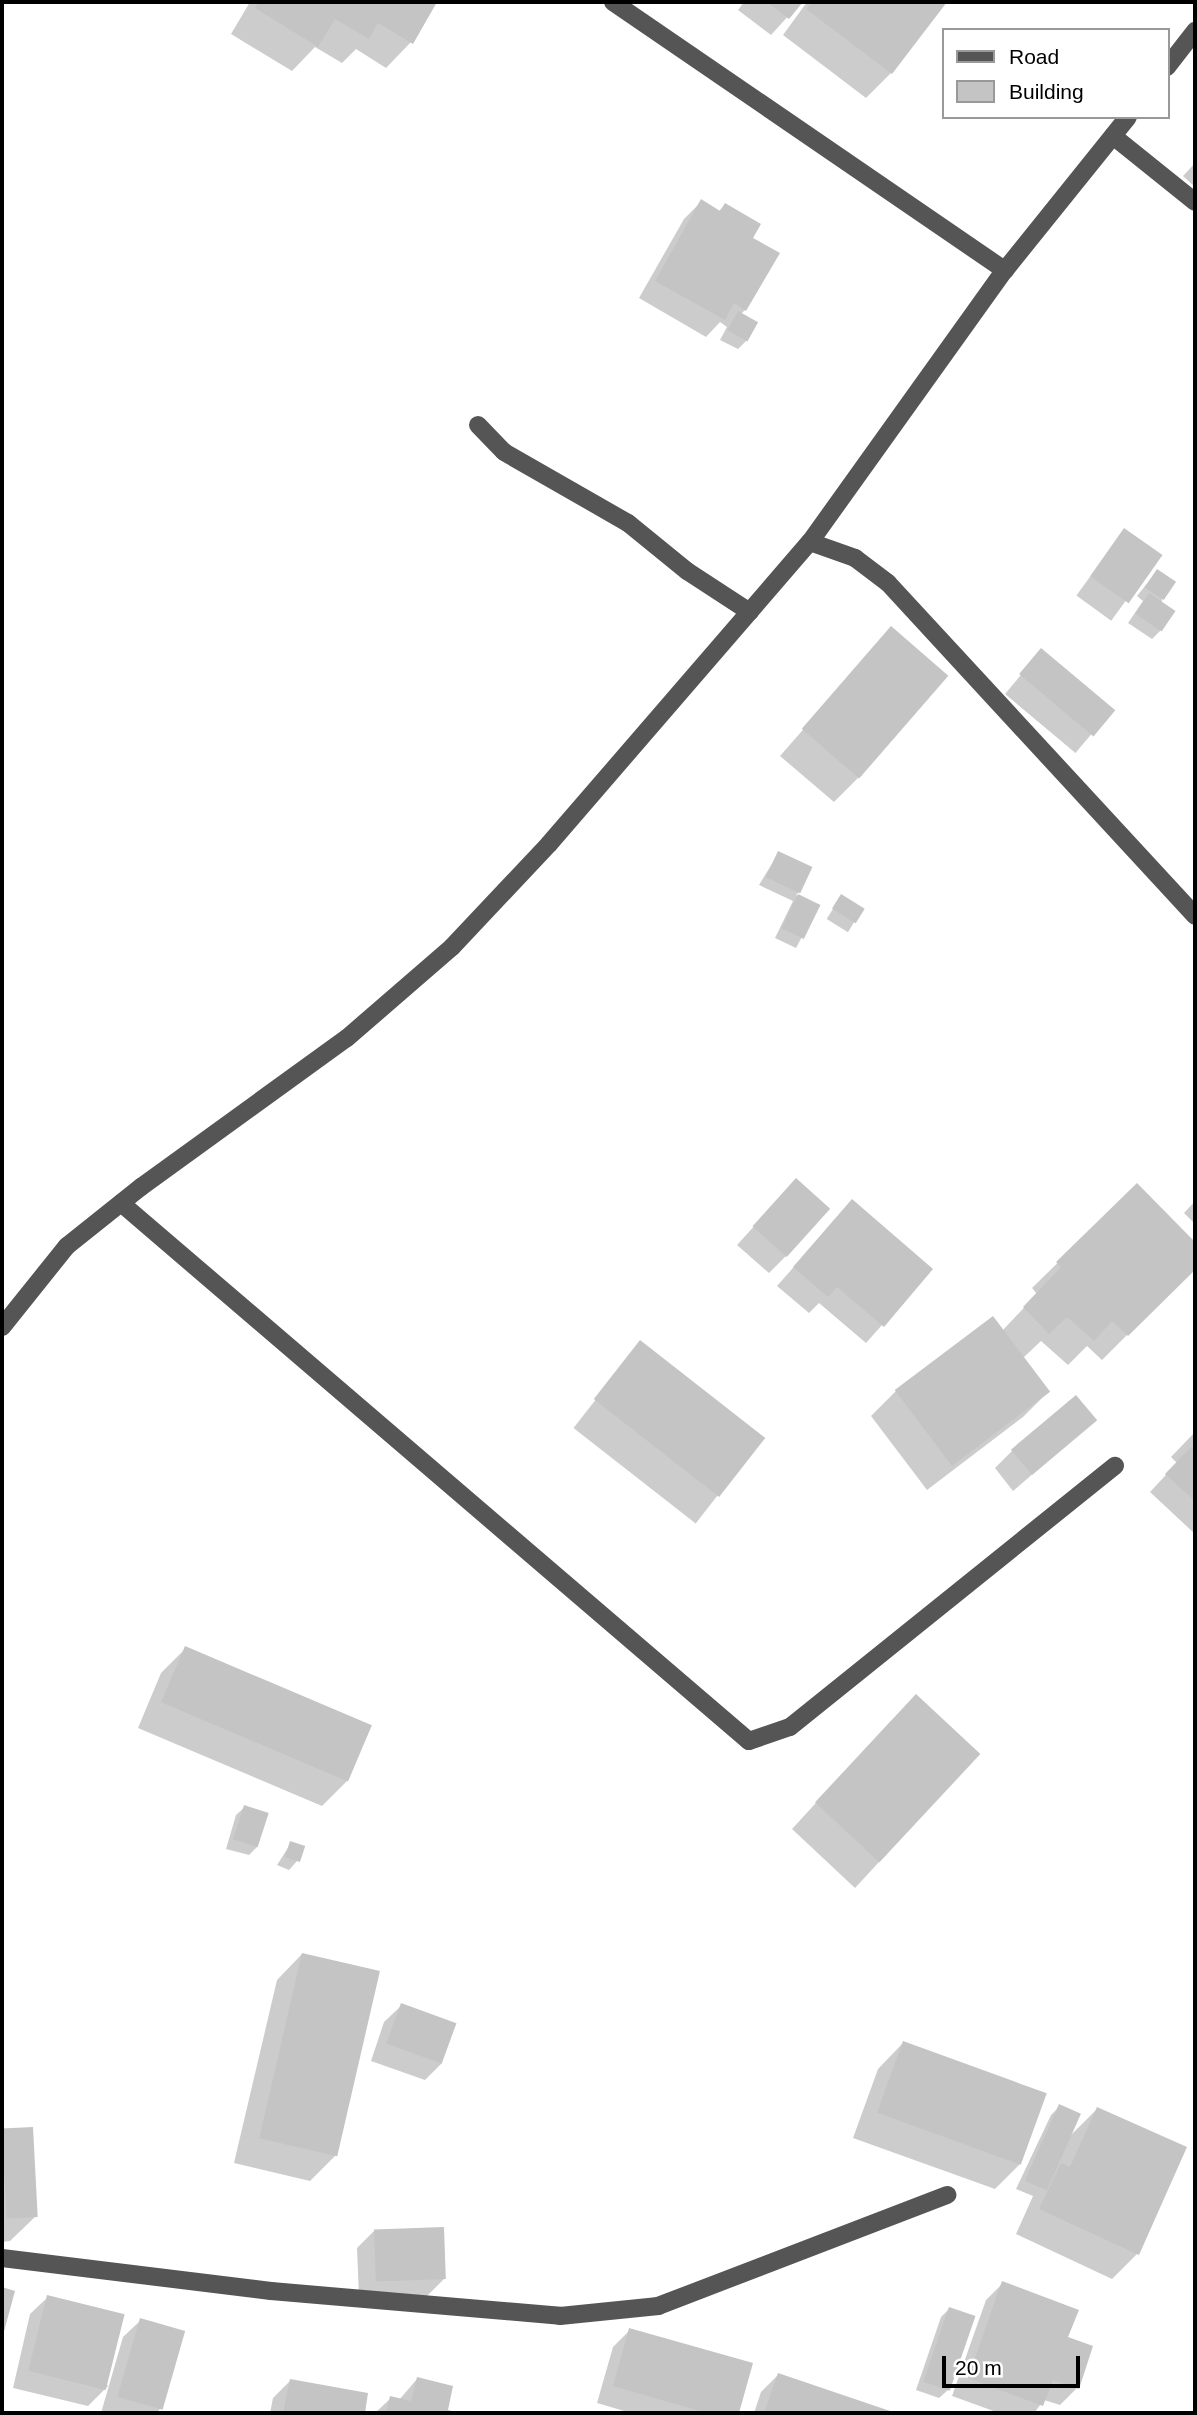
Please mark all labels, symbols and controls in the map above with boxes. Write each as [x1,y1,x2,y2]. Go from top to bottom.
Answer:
legend [942,28,1169,119]
text: Road [1009,45,1059,68]
text: Building [1009,80,1084,103]
scale bar [945,2342,1083,2386]
text: 20 m [955,2356,1002,2379]

